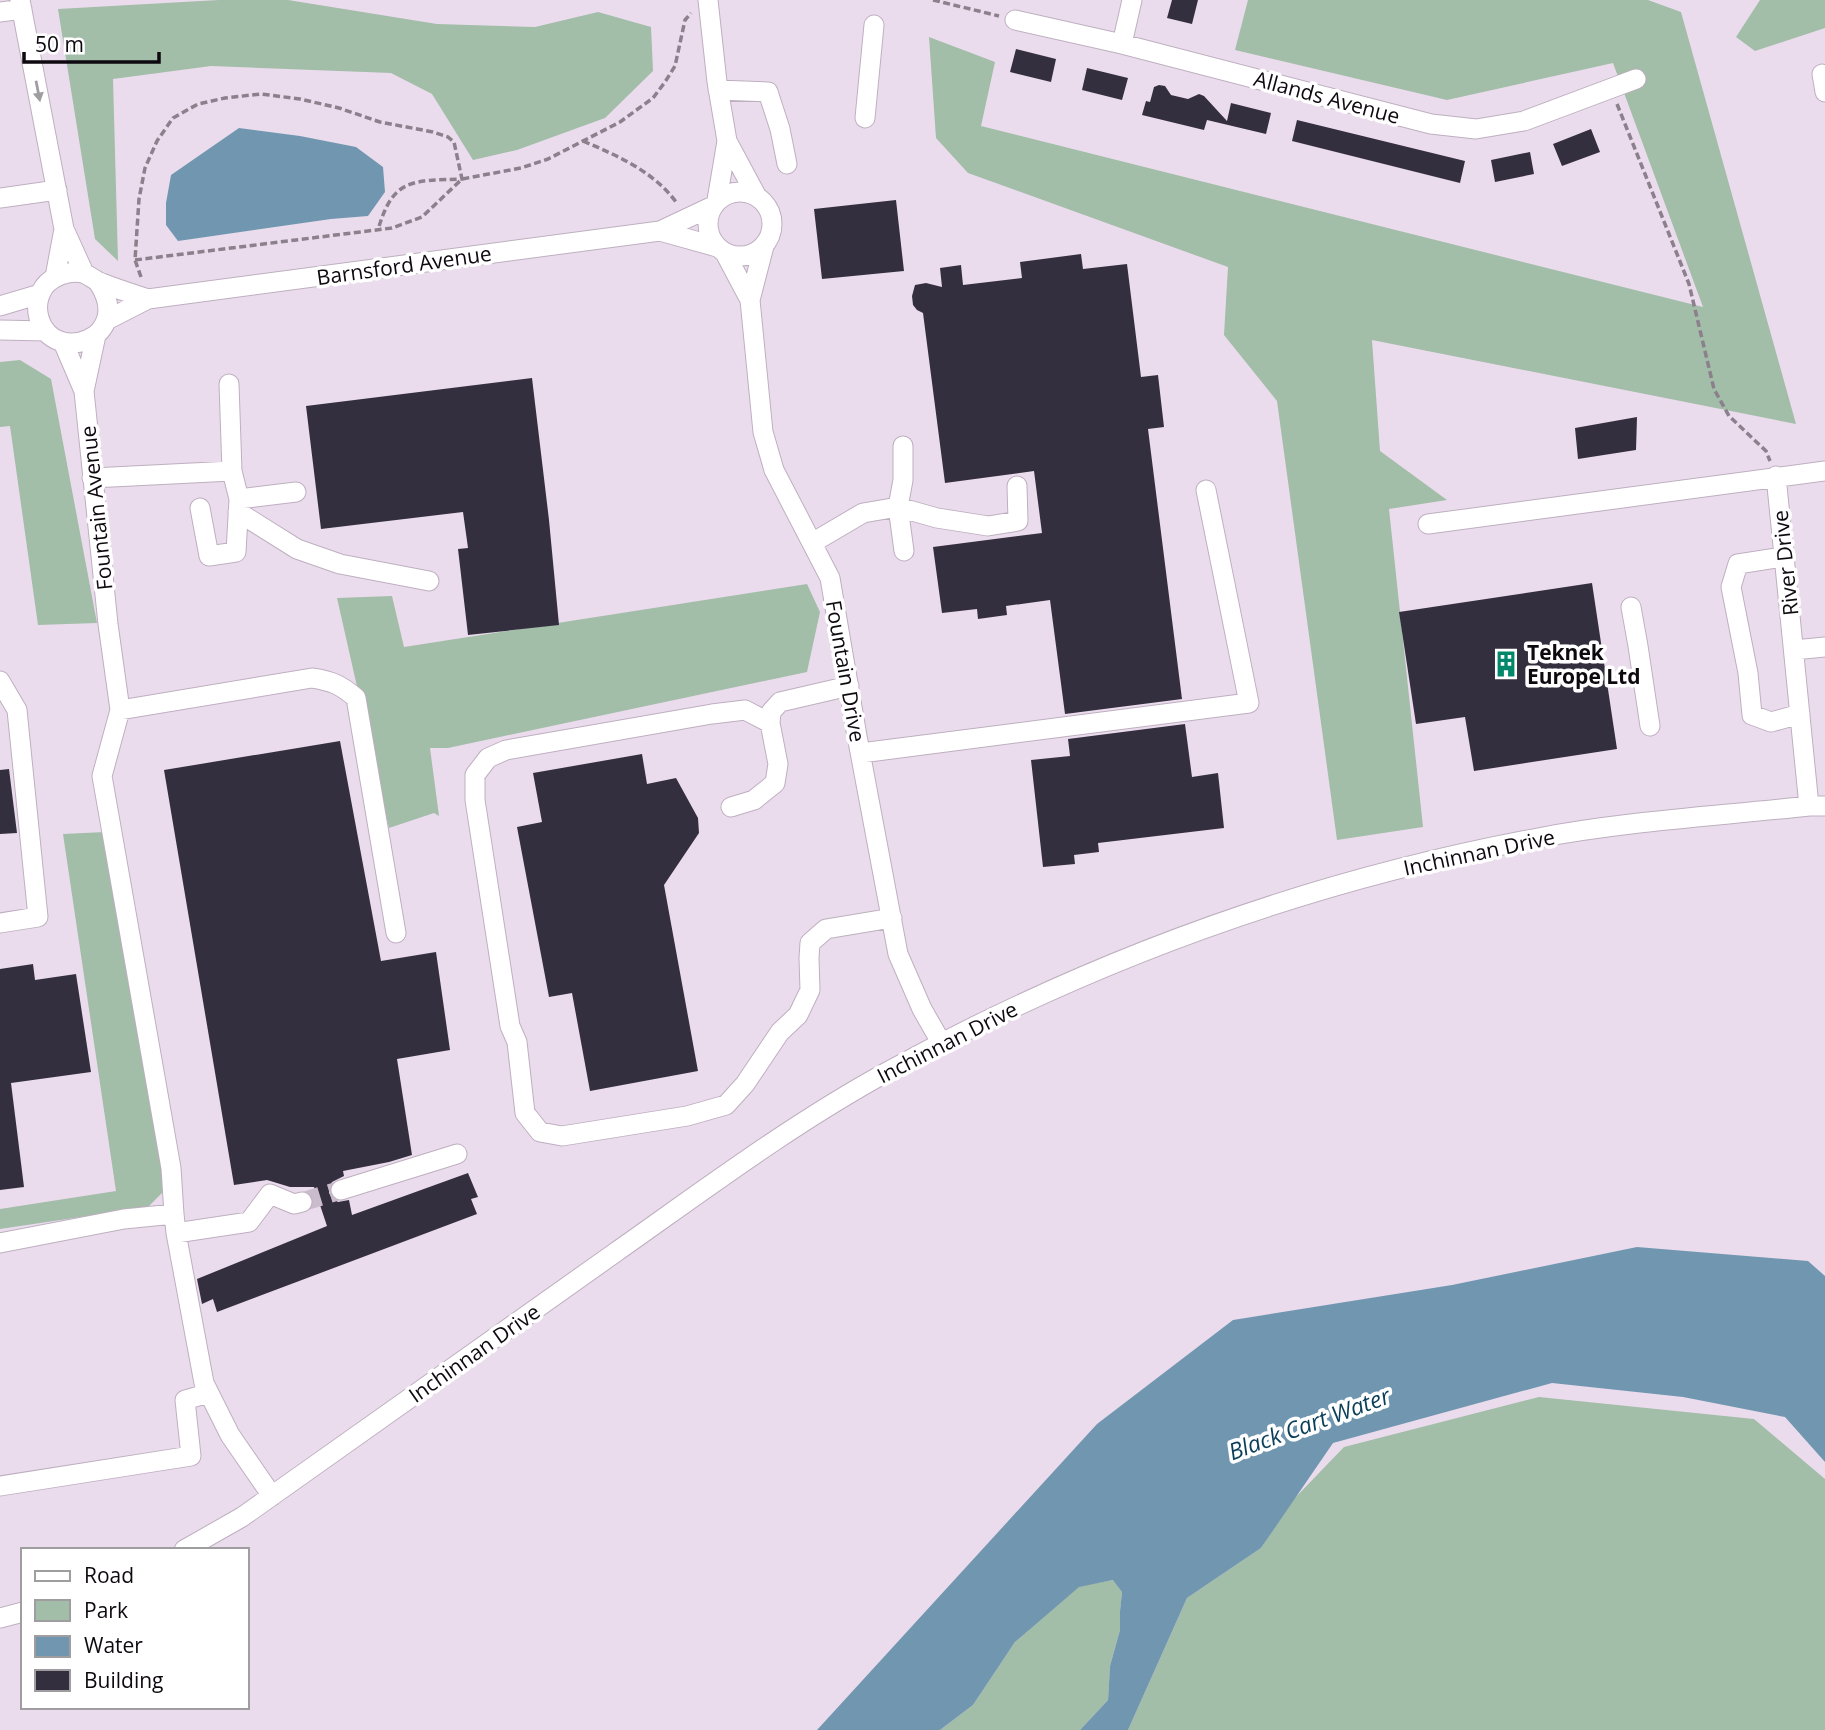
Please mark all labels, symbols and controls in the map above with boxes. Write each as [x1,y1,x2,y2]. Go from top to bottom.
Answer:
scale bar [24,21,159,65]
text: 50 m [35,30,84,58]
street label: Allands Avenue [1251,64,1403,130]
one-way arrow [32,80,43,102]
street label: Barnsford Avenue [315,239,493,291]
street label: Fountain Avenue [73,424,119,592]
street label: River Drive [1766,509,1804,617]
street label: Fountain Drive [820,598,872,744]
place label: Teknek Europe Ltd [1527,638,1641,690]
building icon: Teknek Europe Ltd [1491,649,1521,679]
street label: Inchinnan Drive [1401,822,1557,882]
street label: Inchinnan Drive [872,995,1022,1089]
street label: Inchinnan Drive [403,1297,545,1409]
water label: Black Cart Water [1224,1379,1395,1467]
legend [21,1548,248,1709]
text: Road [84,1561,134,1589]
text: Park [84,1596,128,1624]
text: Water [84,1631,143,1659]
text: Building [84,1666,163,1694]

